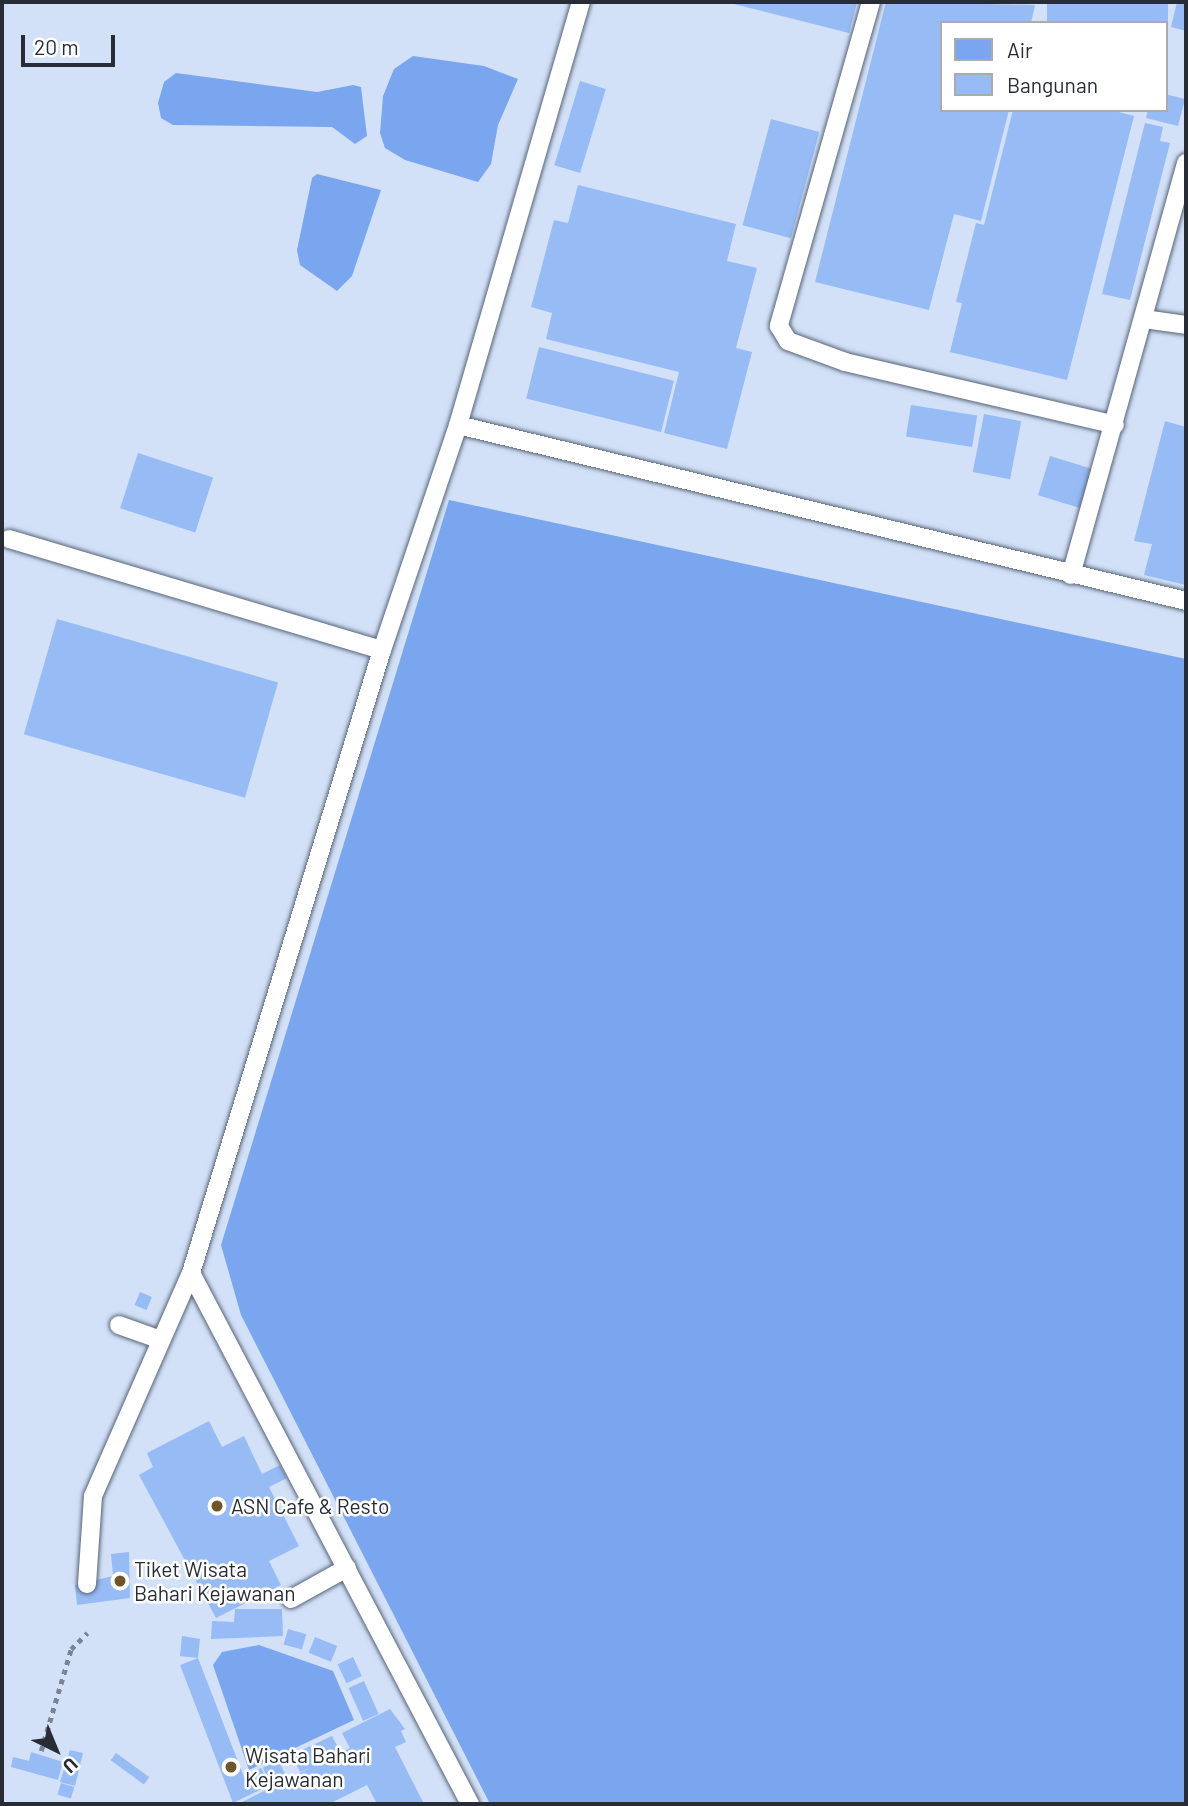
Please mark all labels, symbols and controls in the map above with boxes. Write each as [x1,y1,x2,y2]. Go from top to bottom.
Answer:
scale bar [24,21,119,65]
legend [940,21,1167,112]
text: 20 m [34,34,79,59]
text: Air [1007,37,1033,62]
text: Bangunan [1007,72,1098,97]
place label: ASN Cafe & Resto [231,1493,389,1519]
marker: ASN Cafe & Resto [209,1498,225,1514]
place label: Tiket Wisata Bahari Kejawanan [134,1556,295,1606]
marker: Tiket Wisata Bahari Kejawanan [112,1573,128,1589]
north arrow [21,1715,91,1785]
place label: Wisata Bahari Kejawanan [245,1742,371,1792]
text: U [58,1753,83,1778]
marker: Wisata Bahari Kejawanan [223,1759,239,1775]

